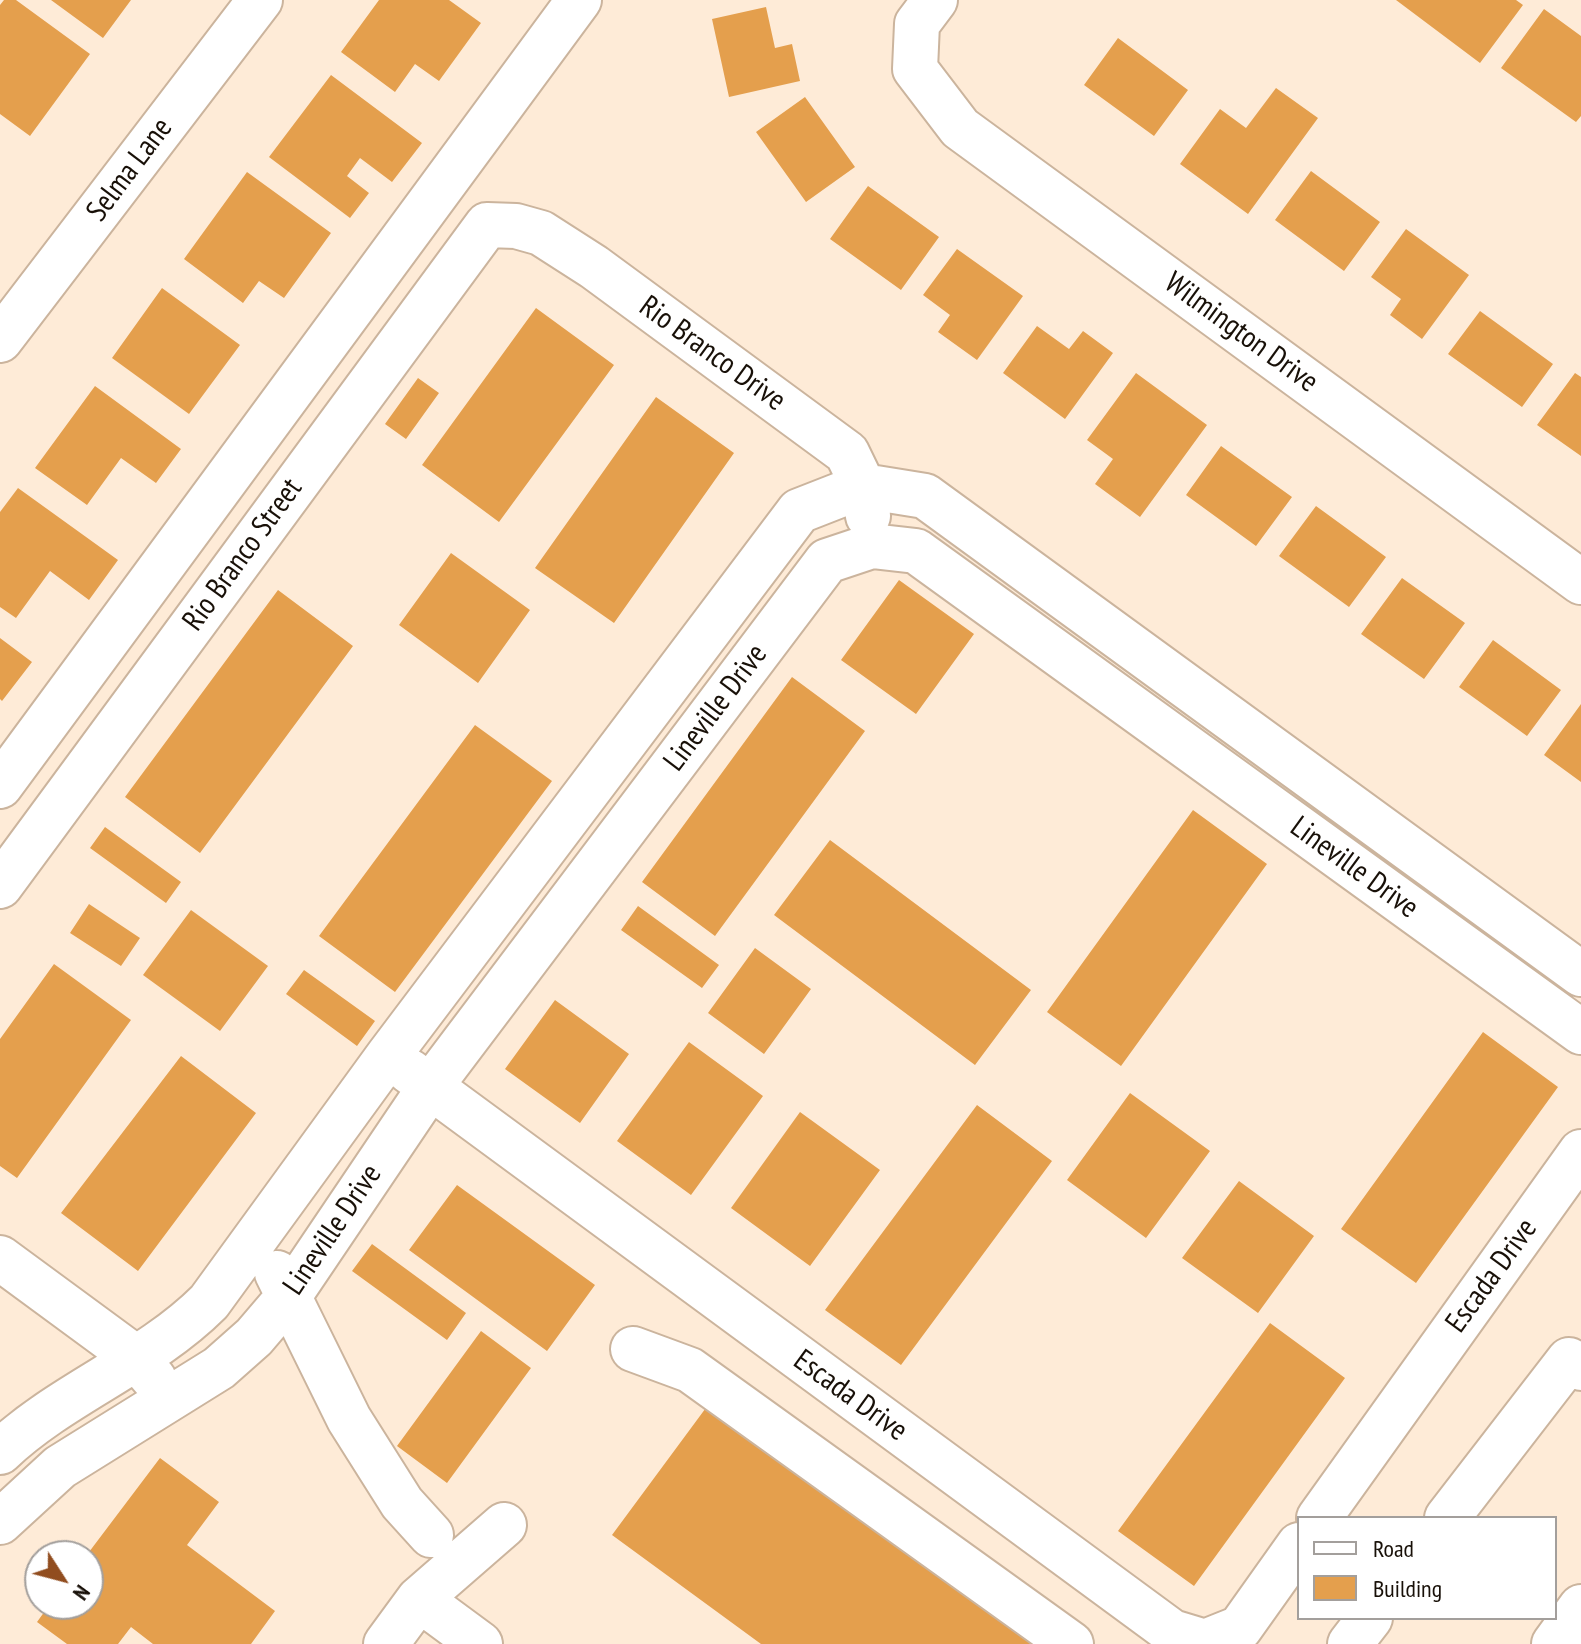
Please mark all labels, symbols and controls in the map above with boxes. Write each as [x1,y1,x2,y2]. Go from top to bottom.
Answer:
street label: Selma Lane [80,111,180,229]
street label: Wilmington Drive [1157,265,1325,401]
street label: Rio Branco Drive [632,289,792,419]
street label: Rio Branco Street [176,472,310,638]
street label: Lineville Drive [657,638,775,778]
street label: Lineville Drive [1283,810,1425,926]
street label: Lineville Drive [276,1158,390,1302]
street label: Escada Drive [1439,1212,1545,1340]
street label: Escada Drive [786,1343,914,1449]
legend [1297,1516,1557,1620]
text: Road [1373,1533,1414,1564]
north arrow [24,1540,104,1620]
text: Building [1373,1573,1442,1604]
text: N [67,1580,97,1606]

